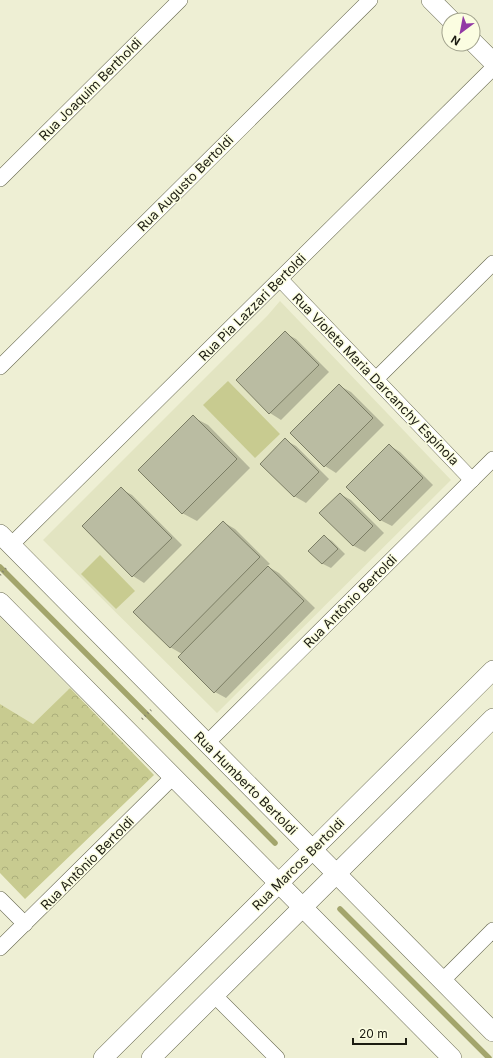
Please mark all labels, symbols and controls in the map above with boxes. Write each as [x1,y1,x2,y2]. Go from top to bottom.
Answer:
north arrow [441,12,481,52]
text: N [448,32,463,49]
street label: Rua Joaquim Bertholdi [35,34,145,144]
street label: Rua Augusto Bertoldi [134,132,236,234]
street label: Rua Pia Lazzari Bertoldi [195,250,309,364]
street label: Rua Violeta Maria Darcanchy Espínola [289,290,463,468]
street label: Rua Antônio Bertoldi [300,551,400,651]
street label: Rua Humberto Bertoldi [191,728,301,838]
street label: Rua Antônio Bertoldi [37,813,137,913]
street label: Rua Marcos Bertoldi [249,815,347,913]
scale bar [353,1020,406,1046]
text: 20 m [359,1026,388,1041]

